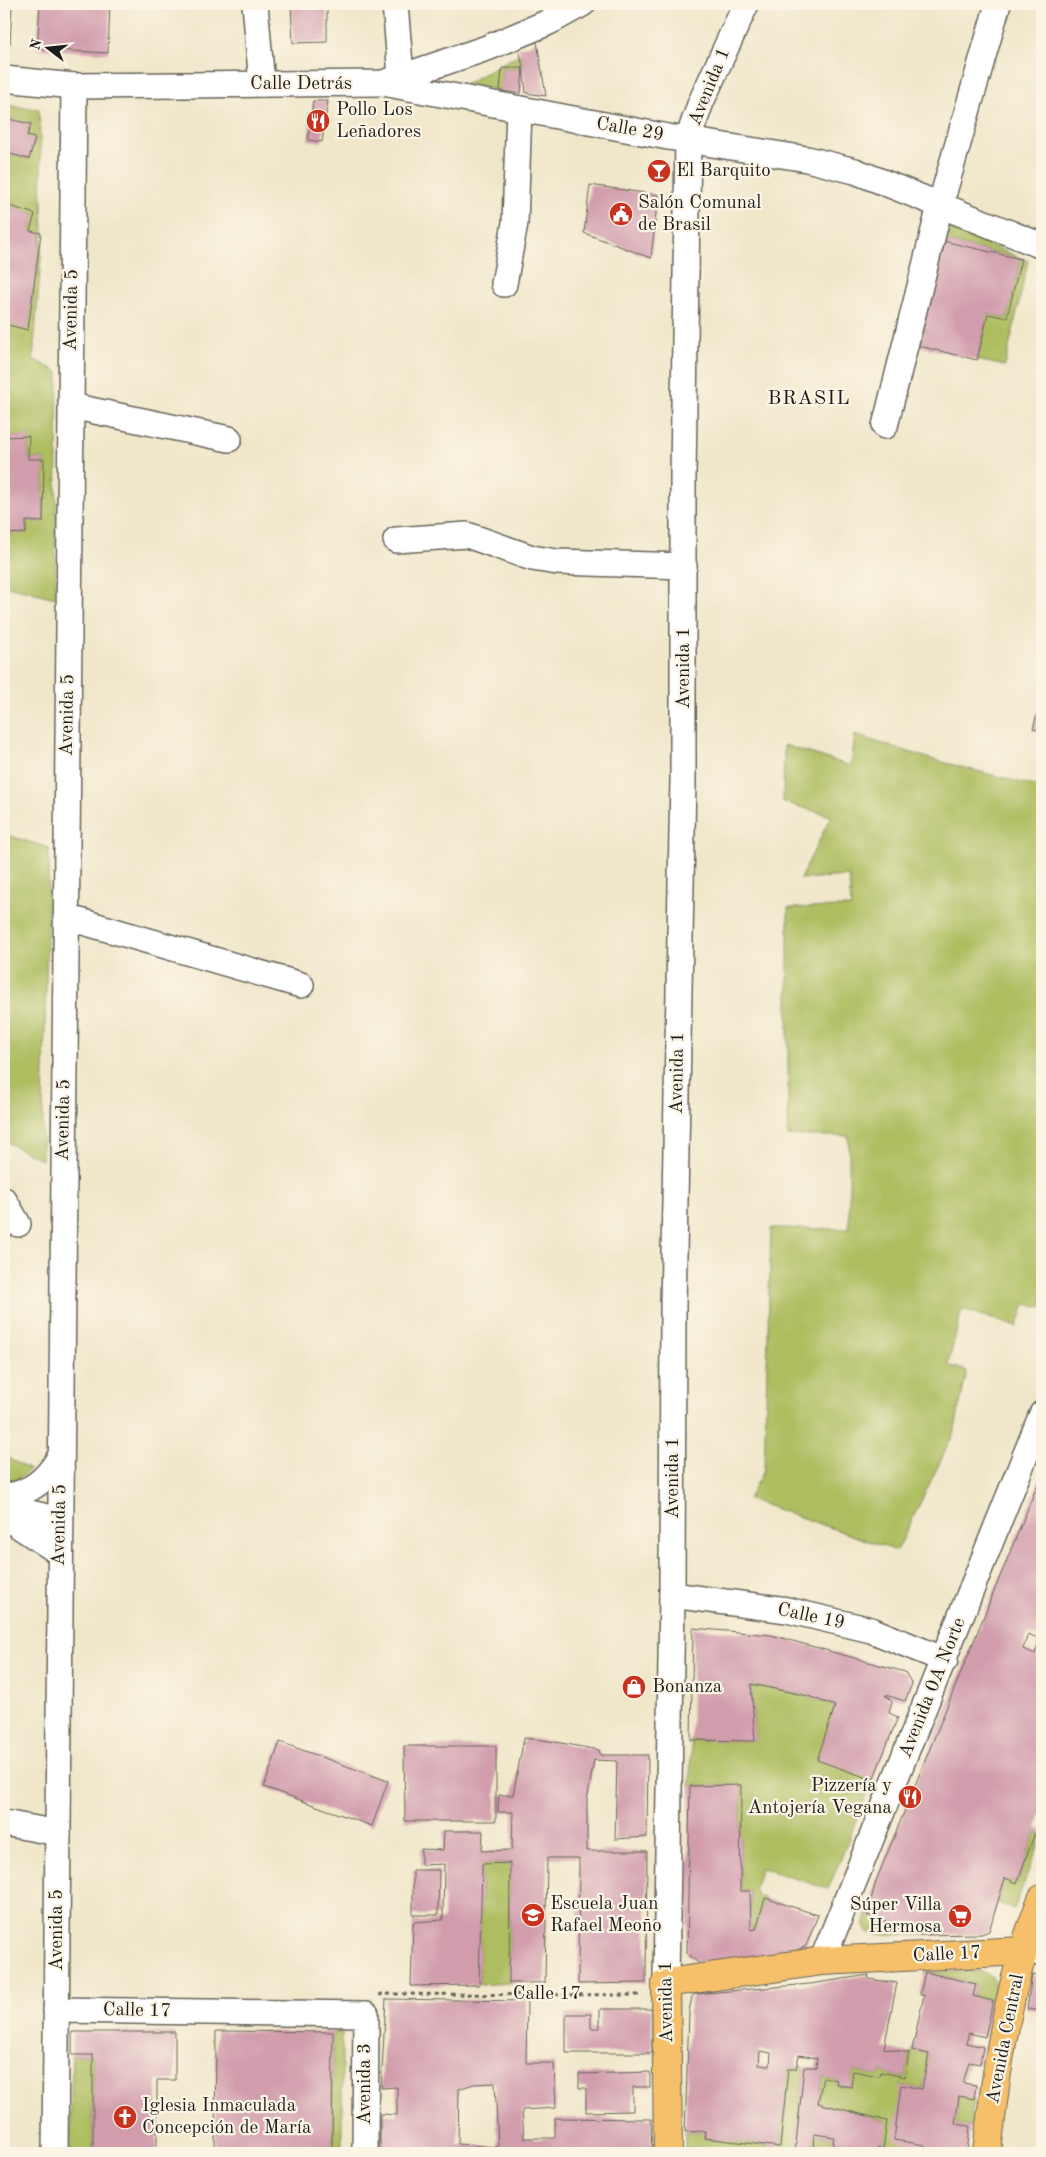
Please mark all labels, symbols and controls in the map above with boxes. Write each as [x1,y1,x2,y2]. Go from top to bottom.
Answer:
north arrow [22,22,72,72]
text: N [28,37,45,52]
street label: Avenida 1 [686,45,734,129]
street label: Calle Detrás [250,75,352,94]
place label: Pollo Los Leñadores [336,101,421,142]
restaurant icon: Pollo Los Leñadores [305,108,331,134]
street label: Calle 29 [595,115,665,145]
bar icon: El Barquito [646,158,672,184]
place label: El Barquito [676,162,771,181]
place label: Salón Comunal de Brasil [638,194,761,235]
public building icon: Salón Comunal de Brasil [608,201,634,227]
street label: Avenida 5 [62,269,82,351]
district label: BRASIL [767,389,851,409]
street label: Avenida 1 [675,627,694,709]
street label: Avenida 5 [58,674,78,756]
street label: Avenida 1 [668,1032,688,1114]
street label: Avenida 5 [54,1079,74,1161]
street label: Avenida 1 [664,1437,683,1519]
street label: Avenida 5 [50,1484,70,1566]
street label: Calle 19 [776,1601,846,1633]
street label: Avenida 0A Norte [896,1615,970,1761]
shop icon: Bonanza [621,1674,647,1700]
place label: Bonanza [652,1678,723,1697]
place label: Pizzería y Antojería Vegana [748,1777,893,1818]
restaurant icon: Pizzería y Antojería Vegana [897,1784,923,1810]
street label: Avenida 5 [48,1889,67,1971]
place label: Escuela Juan Rafael Meoño [550,1895,662,1936]
place label: Súper Villa Hermosa [850,1896,943,1937]
school or university icon: Escuela Juan Rafael Meoño [520,1902,546,1928]
supermarket icon: Súper Villa Hermosa [947,1903,973,1929]
street label: Calle 17 [912,1944,982,1966]
street label: Avenida 1 [657,1961,677,2043]
street label: Avenida Central [984,1972,1028,2106]
street label: Calle 17 [513,1985,581,2004]
street label: Calle 17 [103,2001,171,2021]
street label: Avenida 3 [356,2043,375,2125]
place label: Iglesia Inmaculada Concepción de María [142,2097,312,2138]
church icon: Iglesia Inmaculada Concepción de María [112,2104,138,2130]

